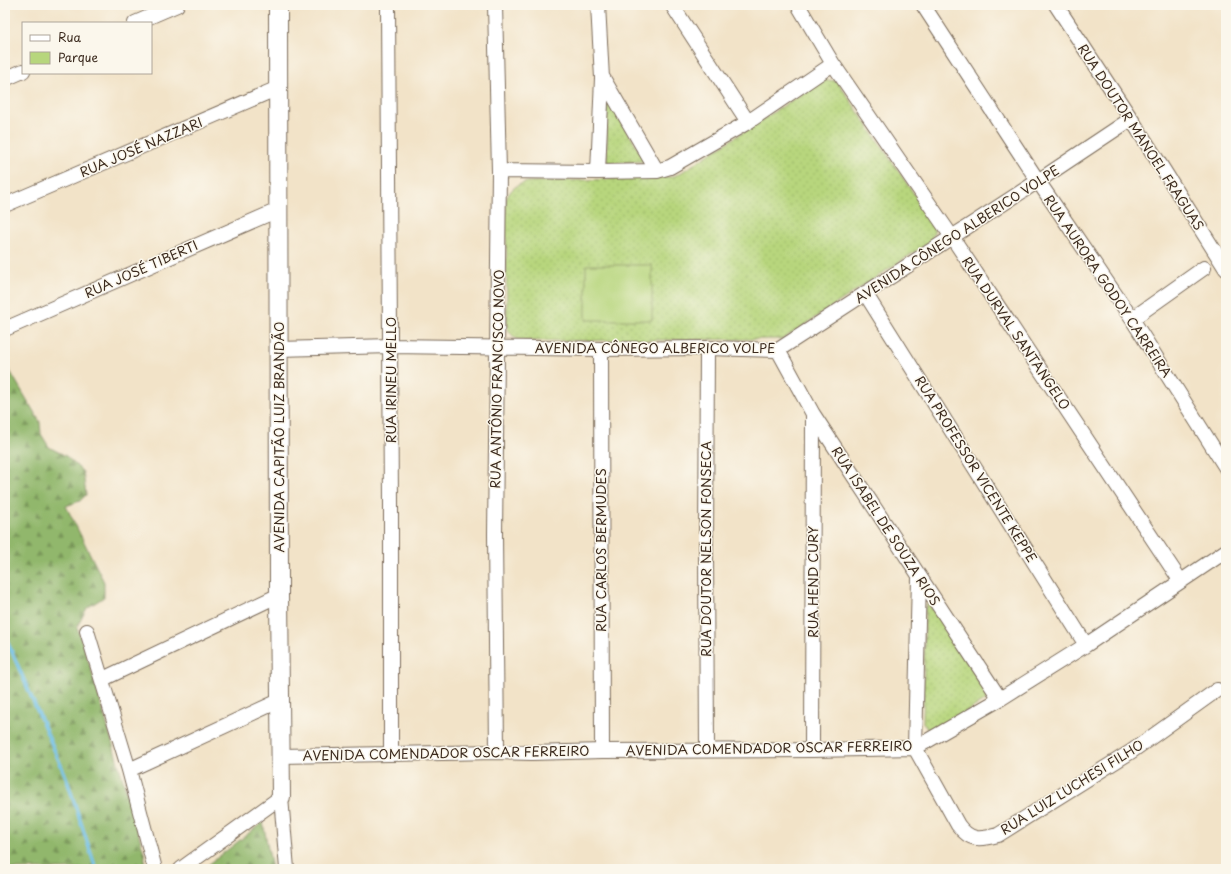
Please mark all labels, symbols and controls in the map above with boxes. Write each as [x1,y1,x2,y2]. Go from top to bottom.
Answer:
legend [22,22,152,74]
text: Rua [58,28,82,46]
street label: RUA DOUTOR MANOEL FRAGUAS [1074,40,1209,234]
text: Parque [58,48,98,66]
street label: RUA JOSÉ NAZZARI [76,112,205,181]
street label: AVENIDA CÔNEGO ALBERICO VOLPE [851,160,1063,307]
street label: RUA AURORA GODOY CARREIRA [1040,191,1177,381]
street label: RUA JOSÉ TIBERTI [81,235,201,302]
street label: RUA DURVAL SANTANGELO [958,252,1075,413]
street label: RUA ANTÔNIO FRANCISCO NOVO [485,269,508,489]
street label: RUA IRINEU MELLO [381,317,400,443]
street label: AVENIDA CAPITÃO LUIZ BRANDÃO [269,322,288,552]
street label: AVENIDA CÔNEGO ALBERICO VOLPE [535,338,775,357]
street label: RUA PROFESSOR VICENTE KEPPE [911,372,1042,566]
street label: RUA DOUTOR NELSON FONSECA [696,441,715,657]
street label: RUA ISABEL DE SOUZA RIOS [828,442,945,609]
street label: RUA CARLOS BERMUDES [591,468,610,632]
street label: RUA HEND CURY [803,526,822,638]
street label: AVENIDA COMENDADOR OSCAR FERREIRO [625,735,913,760]
street label: RUA LUIZ LUCHESI FILHO [996,735,1147,839]
street label: AVENIDA COMENDADOR OSCAR FERREIRO [302,740,590,765]

